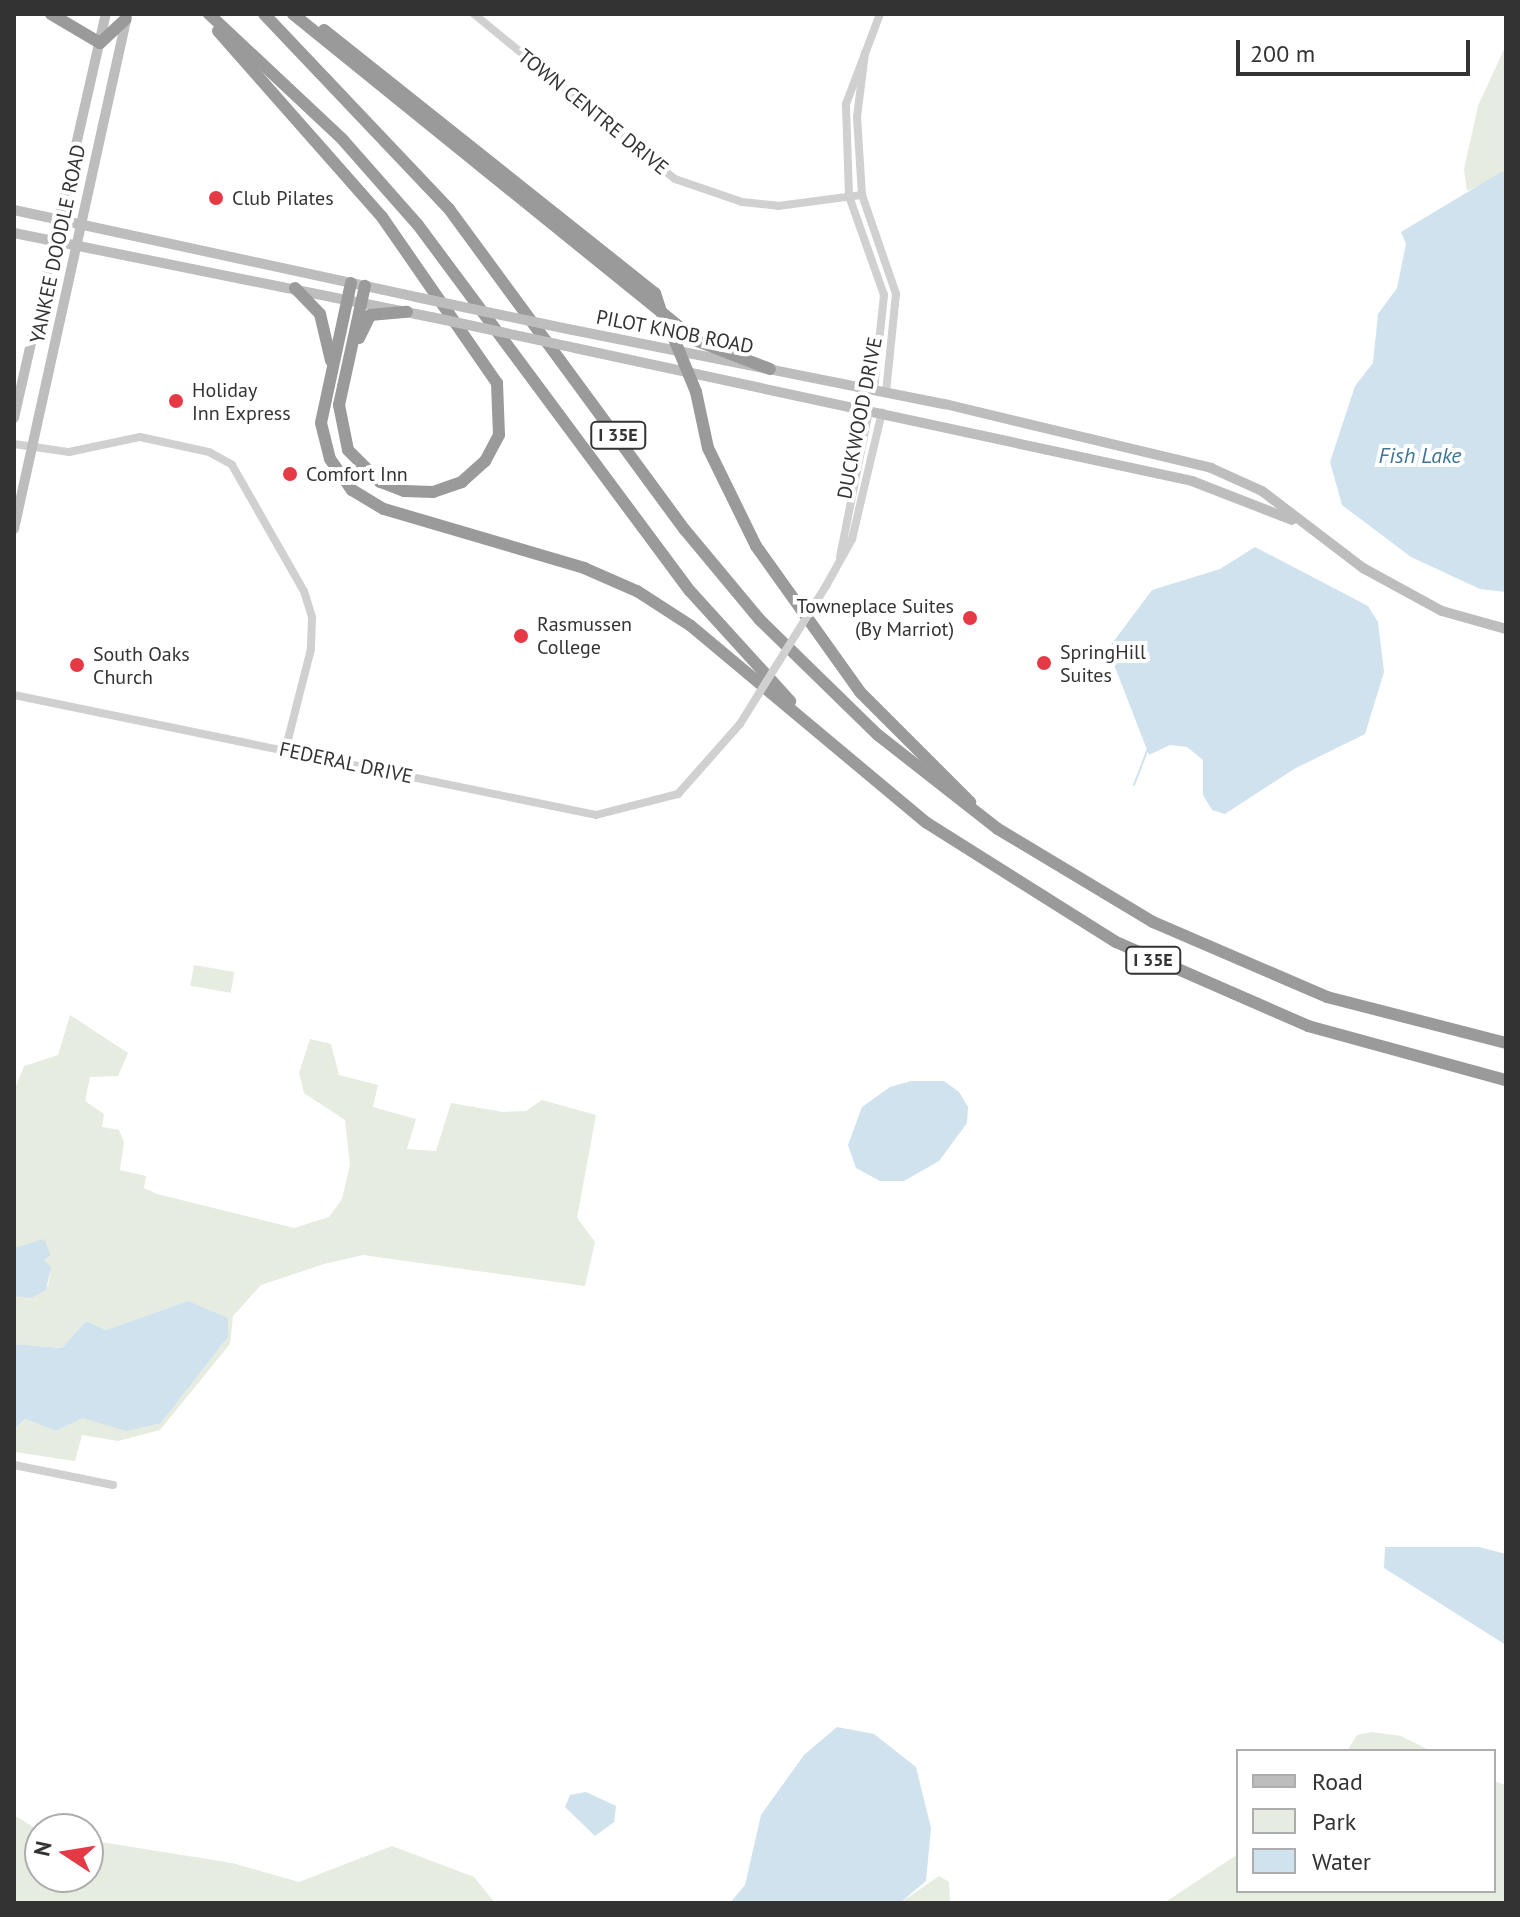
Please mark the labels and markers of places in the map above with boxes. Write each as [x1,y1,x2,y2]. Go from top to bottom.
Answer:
place label: Club Pilates [232,186,334,210]
marker: Club Pilates [207,189,225,207]
place label: Holiday Inn Express [192,378,291,425]
marker: Holiday Inn Express [167,392,185,410]
place label: Comfort Inn [306,462,408,486]
marker: Comfort Inn [281,465,299,483]
place label: Towneplace Suites (By Marriot) [797,594,954,641]
marker: Towneplace Suites (By Marriot) [961,609,979,627]
place label: Rasmussen College [537,612,632,659]
marker: Rasmussen College [512,627,530,645]
place label: SpringHill Suites [1060,640,1146,687]
place label: South Oaks Church [93,642,190,689]
marker: SpringHill Suites [1035,654,1053,672]
marker: South Oaks Church [68,656,86,674]

